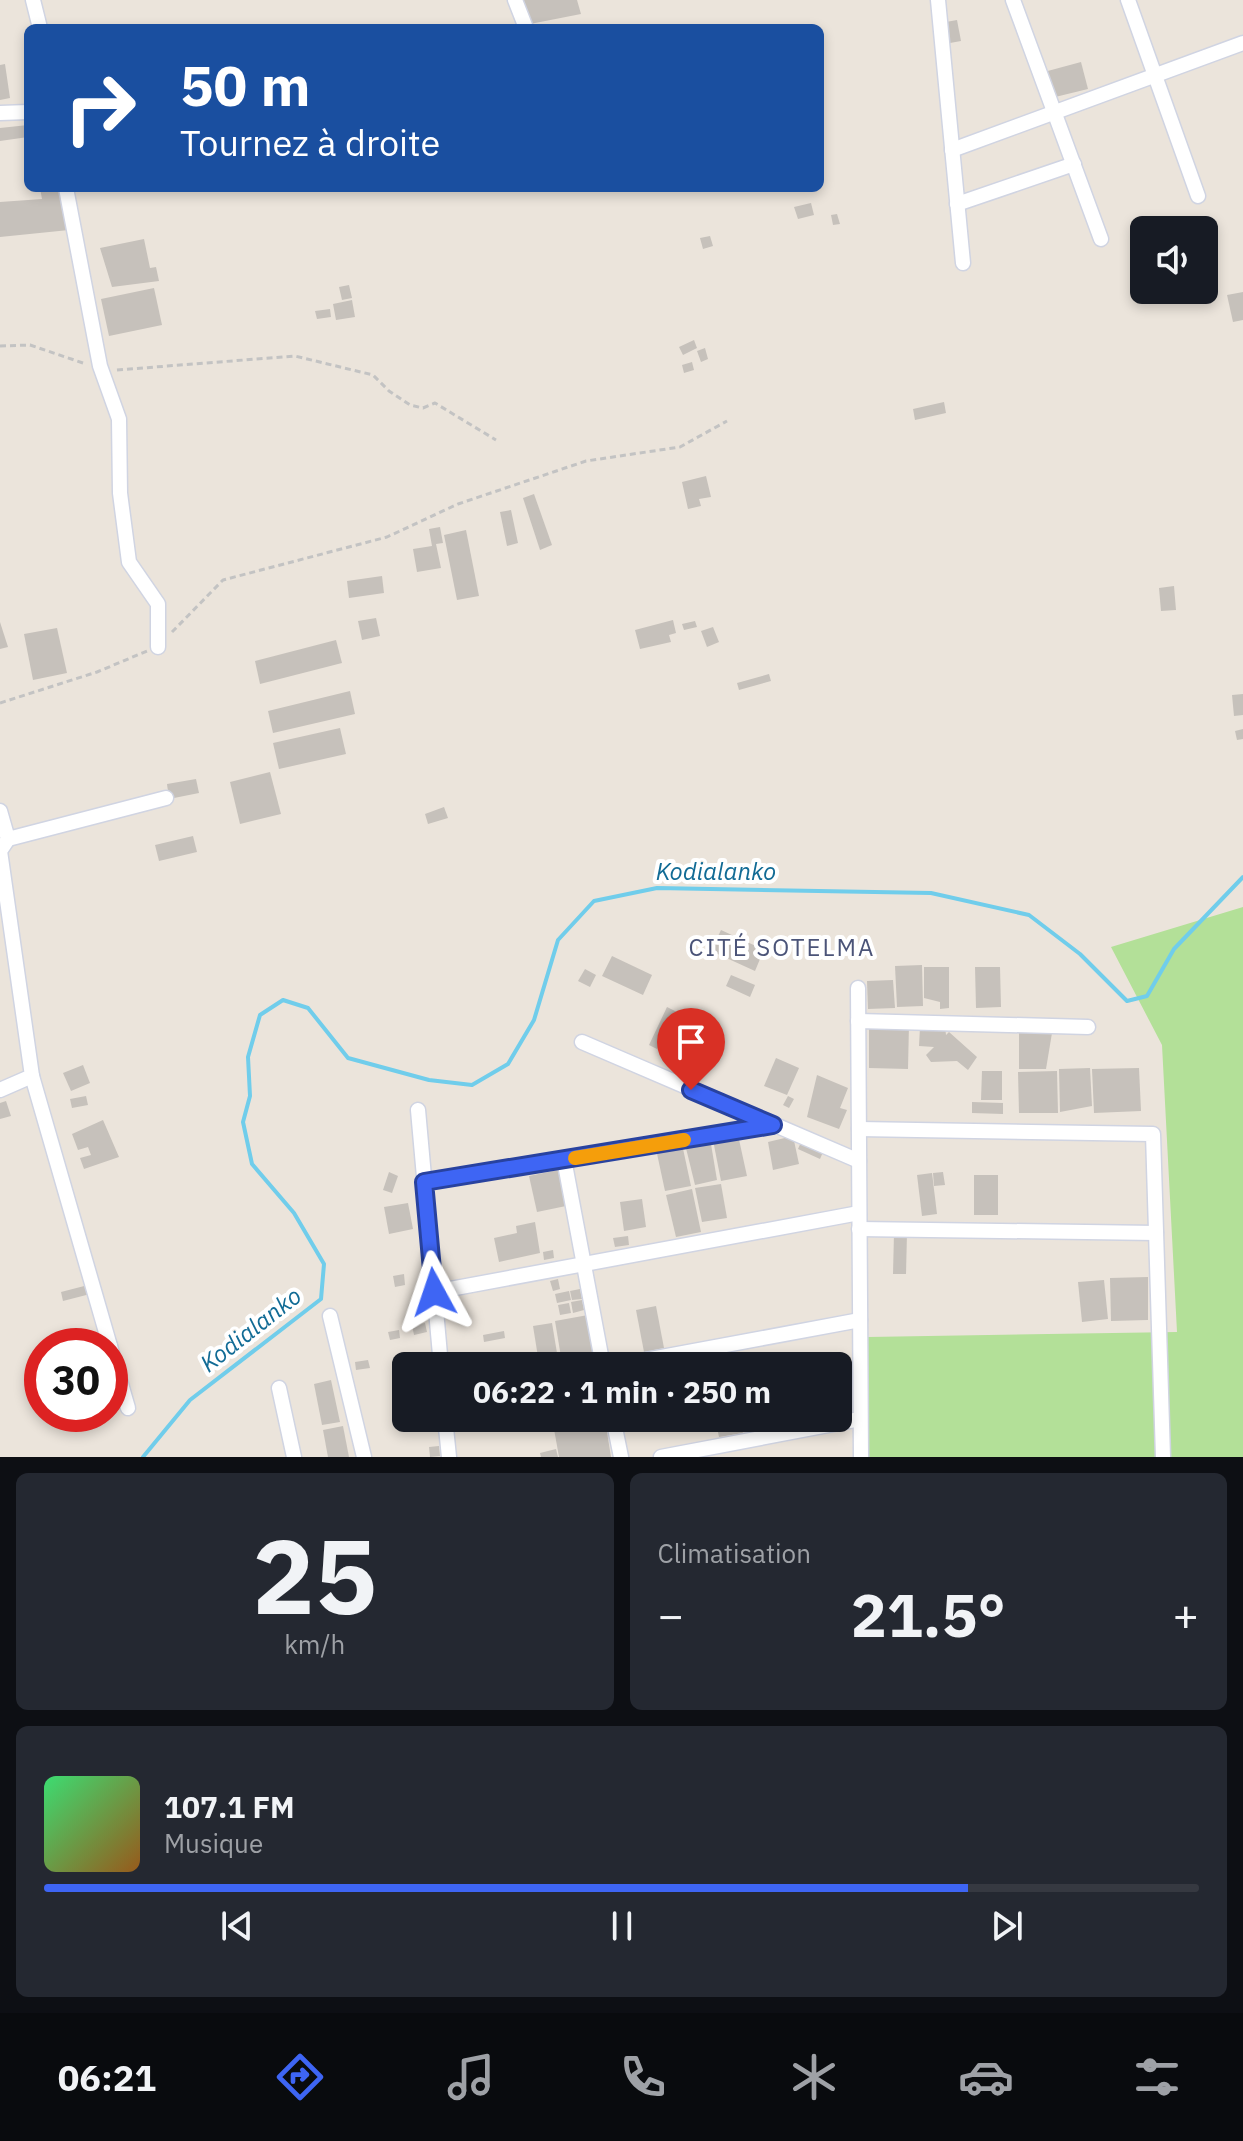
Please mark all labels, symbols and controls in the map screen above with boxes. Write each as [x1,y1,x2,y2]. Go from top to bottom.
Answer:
text: 50 m [180,49,310,121]
icon: right [48,56,152,160]
text: Tournez à droite [180,119,440,166]
map controls [1130,216,1218,304]
button: sound [1130,216,1218,304]
water label: Kodialanko [656,855,776,887]
district label: CITÉ SOTELMA [689,931,875,963]
pin [657,1008,725,1090]
icon: arrive [669,1020,713,1064]
position arrow [392,1250,476,1334]
water label: Kodialanko [193,1280,308,1379]
speed limit sign: 30 [24,1328,128,1432]
text: 06:22 · 1 min · 250 m [473,1372,771,1411]
text: 25 [252,1507,377,1643]
text: Climatisation [658,1536,811,1570]
text: 21.5° [851,1575,1006,1654]
text: − [658,1586,684,1643]
text: + [1173,1586,1199,1643]
text: km/h [284,1627,345,1661]
text: 107.1 FM [164,1787,295,1826]
text: Musique [164,1826,263,1860]
icon: previous [215,1904,259,1948]
icon: pause [600,1904,644,1948]
icon: next [985,1904,1029,1948]
icon: directions [272,2049,328,2105]
icon: music [443,2049,499,2105]
icon: phone [615,2049,671,2105]
icon: climate [786,2049,842,2105]
icon: car [958,2049,1014,2105]
icon: filters [1129,2049,1185,2105]
text: 06:21 [58,2054,156,2101]

